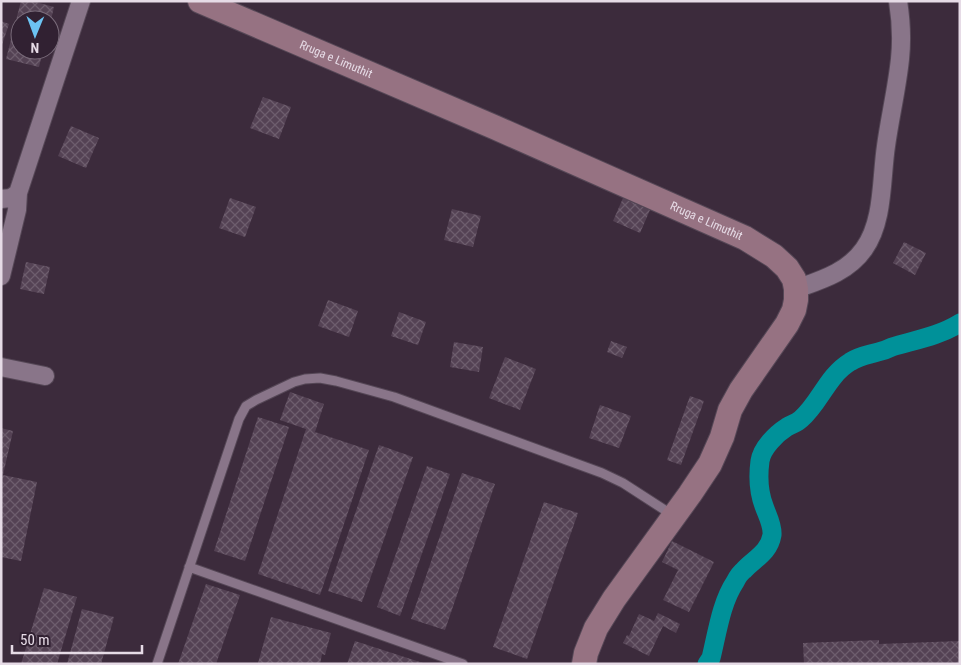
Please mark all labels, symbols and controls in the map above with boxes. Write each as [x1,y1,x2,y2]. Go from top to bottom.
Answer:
north arrow [10,10,60,60]
street label: Rruga e Limuthit [298,38,375,81]
text: N [30,40,39,56]
street label: Rruga e Limuthit [668,199,745,243]
scale bar [12,622,142,654]
text: 50 m [20,631,50,649]

